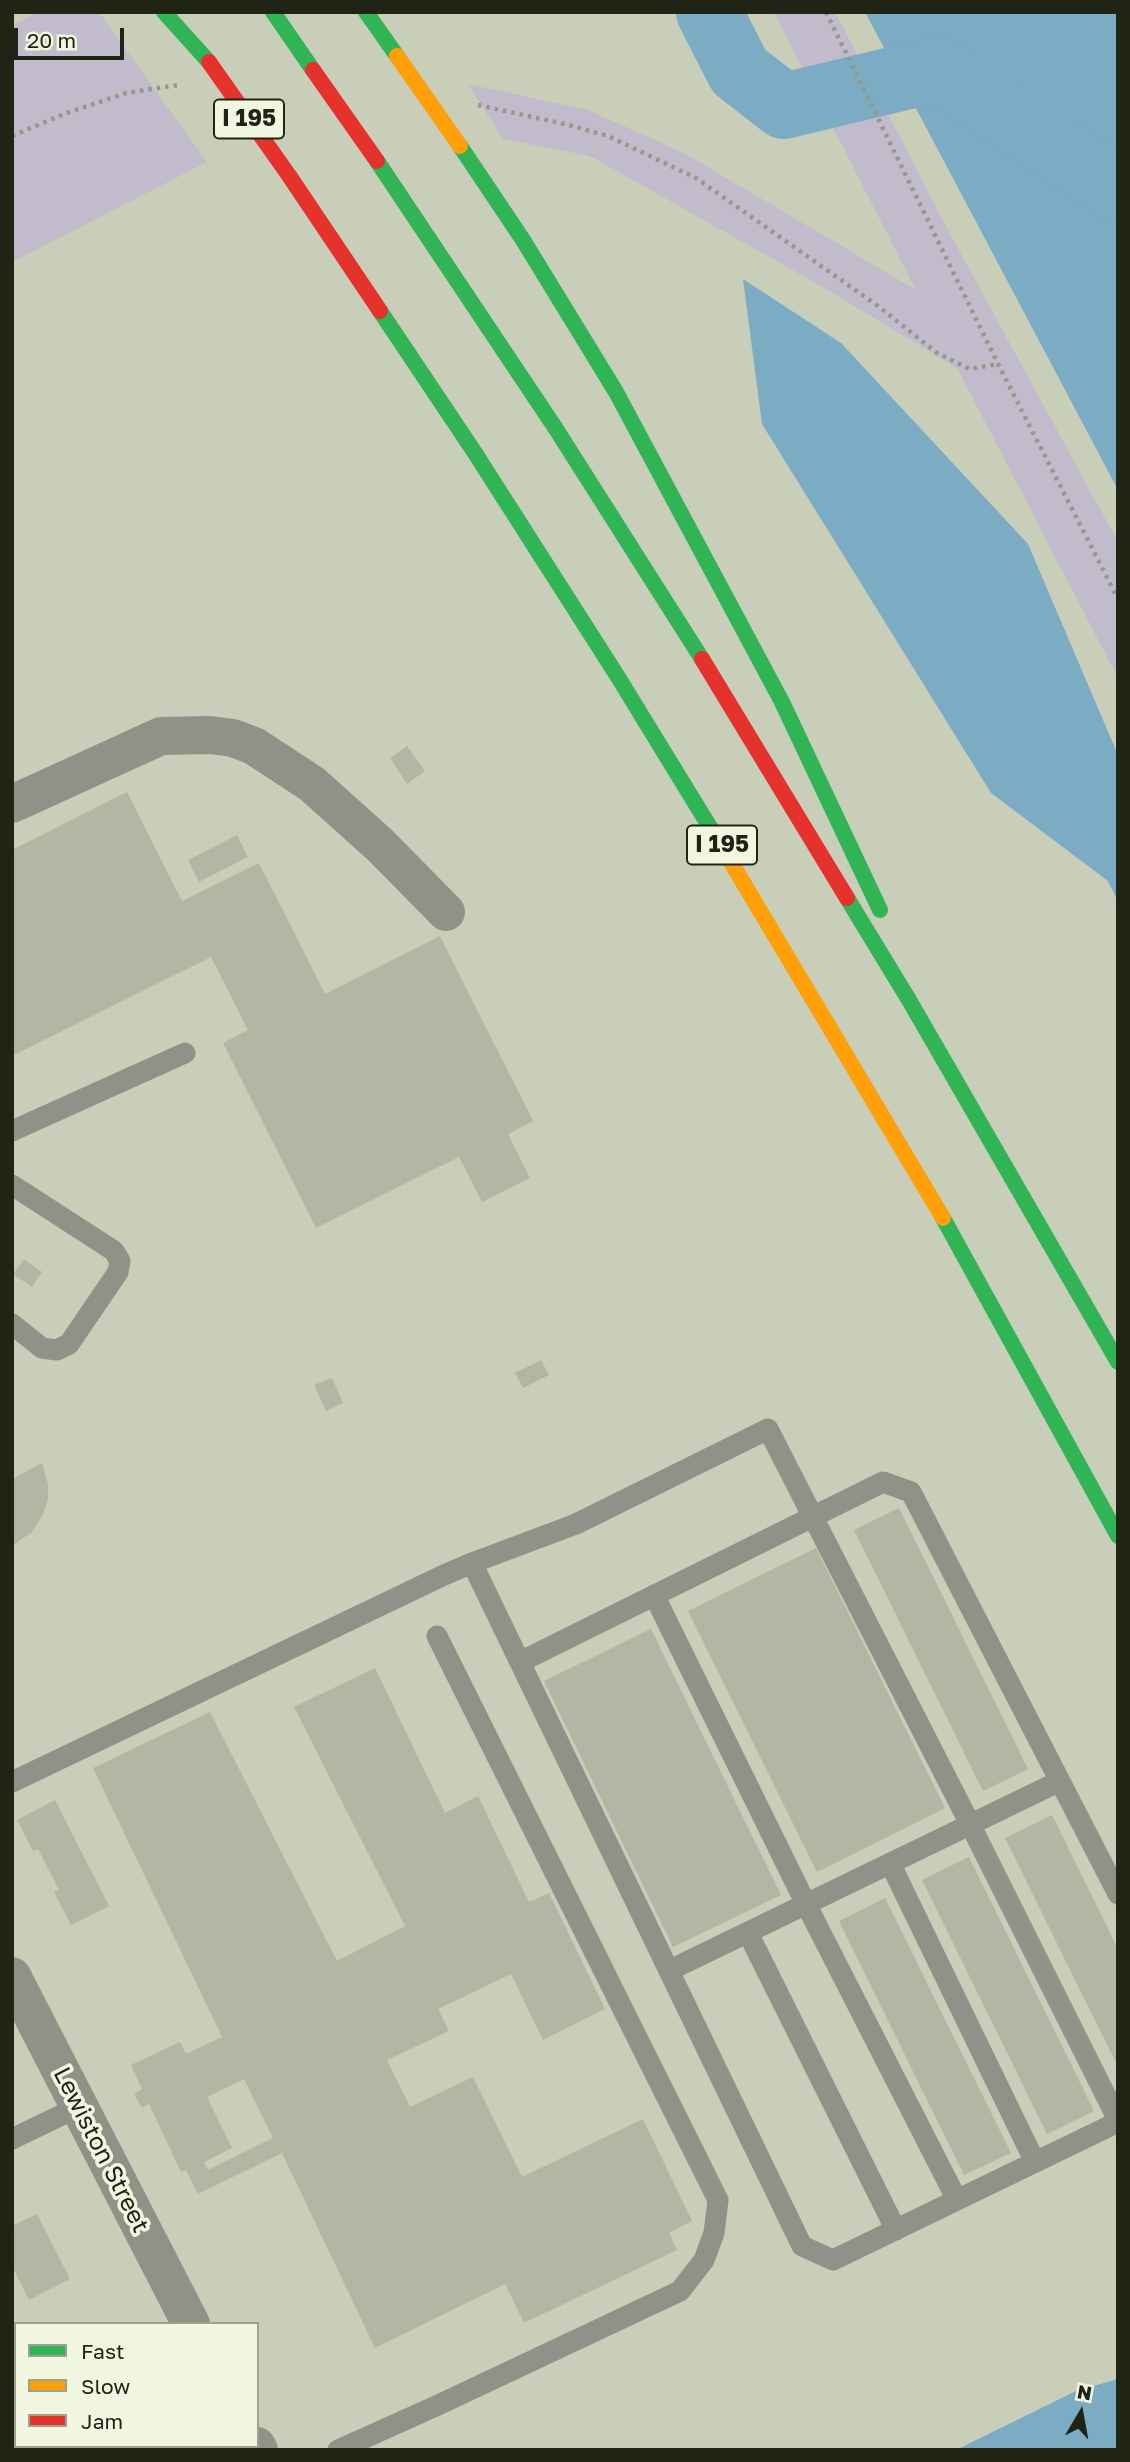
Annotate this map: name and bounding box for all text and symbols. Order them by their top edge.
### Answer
scale bar [18,14,128,58]
text: 20 m [27,27,76,53]
road number: I 195 [214,100,284,138]
road number: I 195 [687,825,757,864]
street label: Lewiston Street [47,2063,155,2237]
legend [14,2322,259,2448]
text: Fast [81,2338,124,2364]
text: Slow [81,2373,130,2399]
north arrow [1046,2378,1116,2448]
text: N [1076,2379,1094,2404]
text: Jam [81,2408,123,2434]

